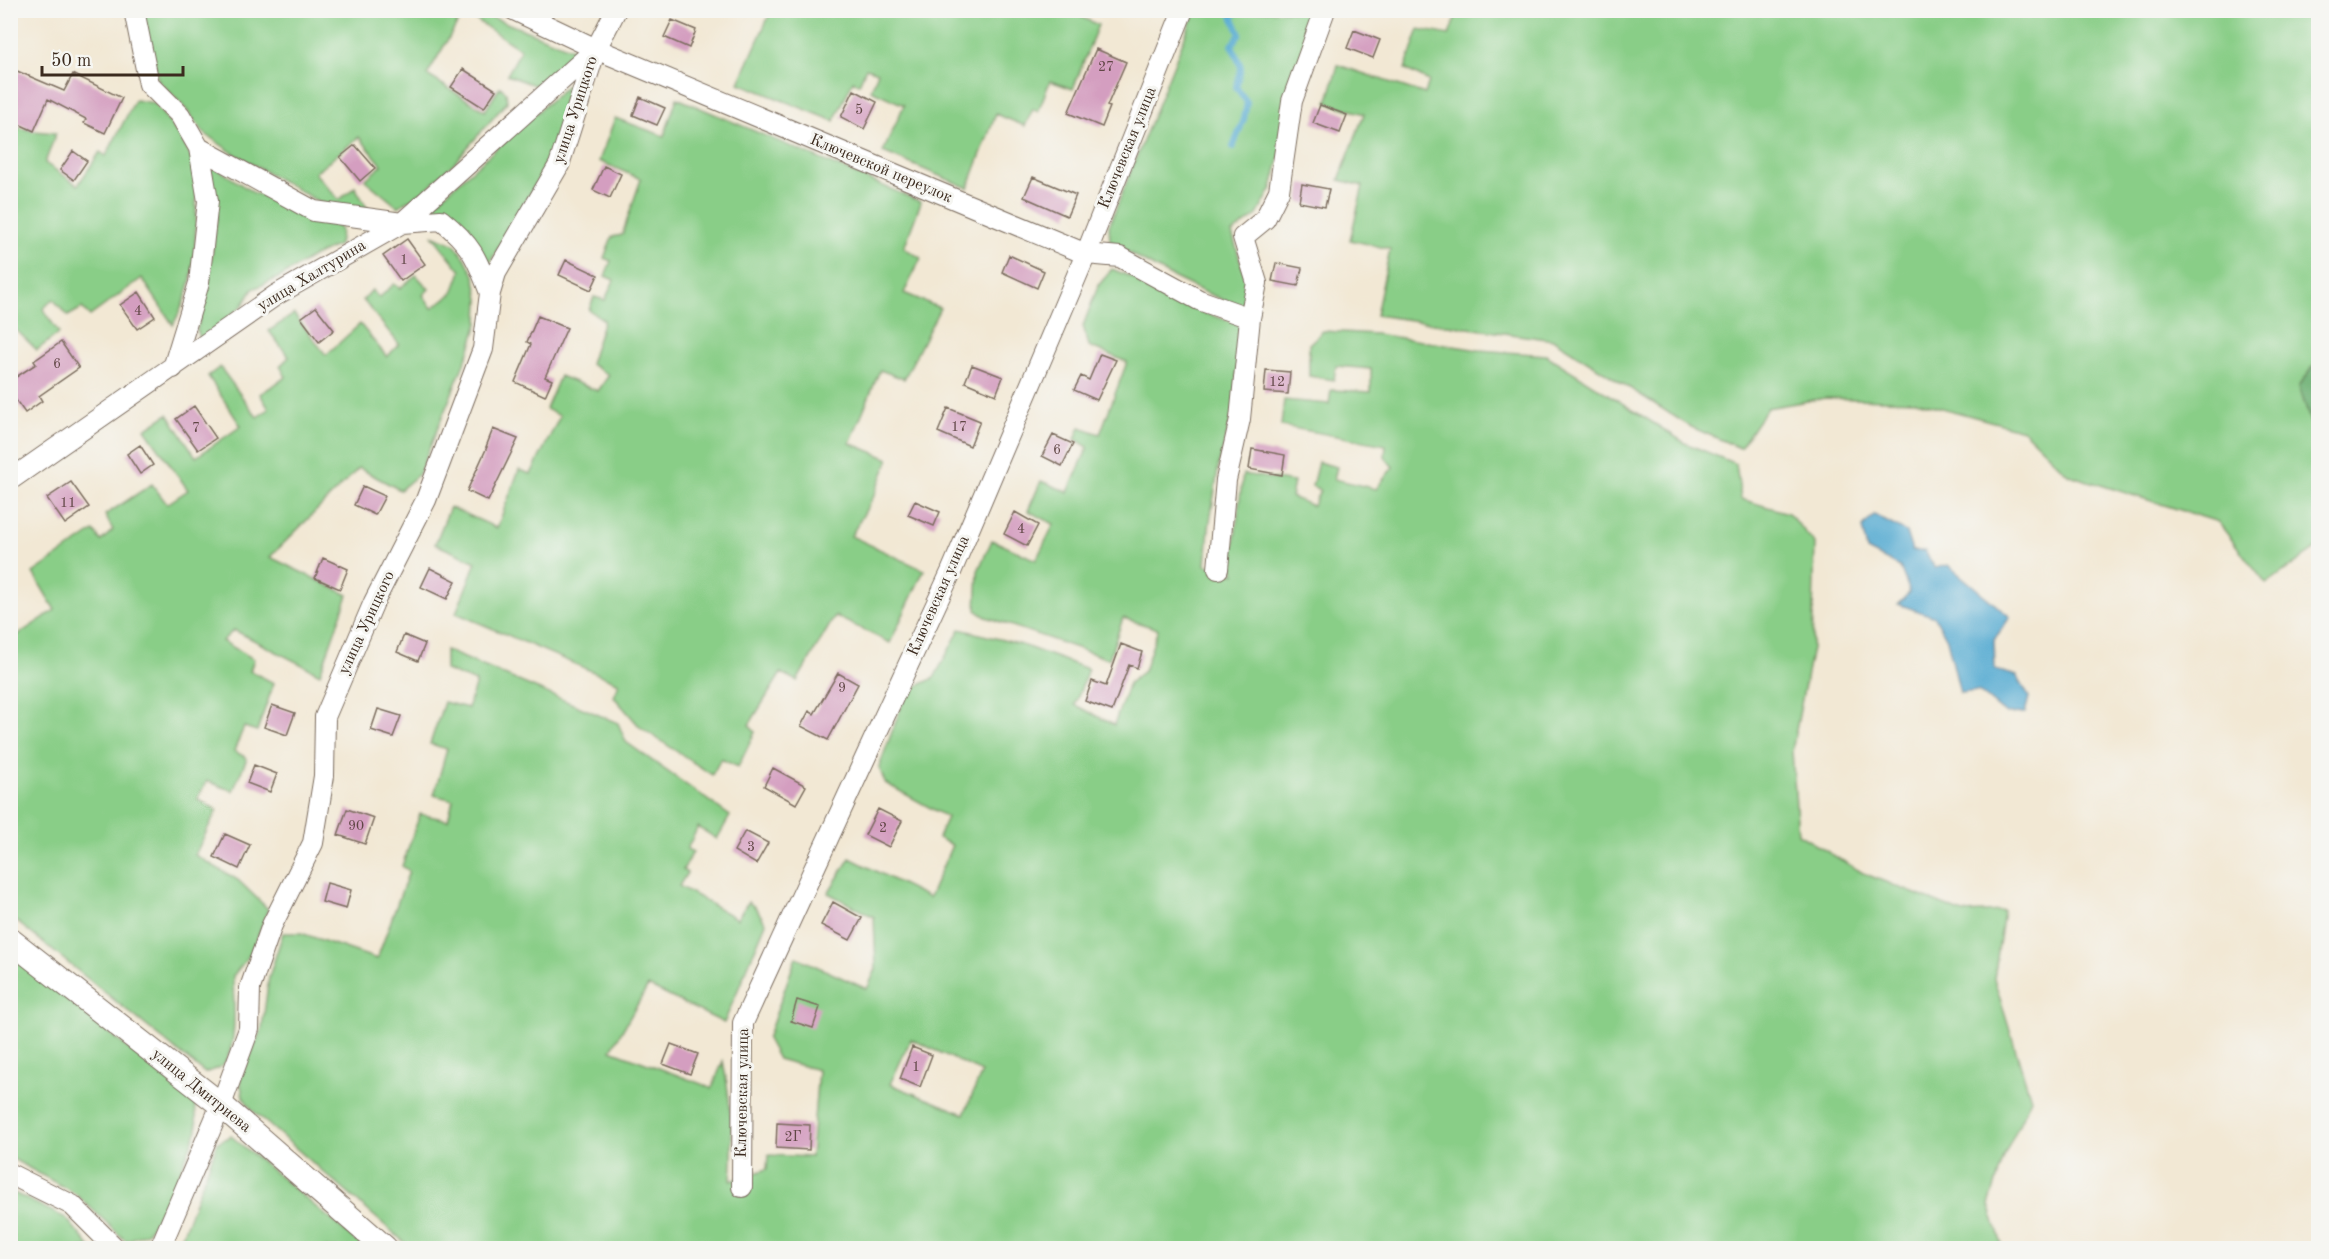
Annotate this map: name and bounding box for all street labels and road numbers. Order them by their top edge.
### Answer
street label: улица Урицкого [551,54,601,166]
street label: Ключевская улица [1096,85,1160,211]
street label: Ключевской переулок [808,132,954,206]
street label: улица Халтурина [255,237,369,315]
street label: Ключевская улица [905,533,973,659]
street label: улица Урицкого [336,569,398,677]
street label: Ключевская улица [734,1028,752,1158]
street label: улица Дмитриева [148,1046,254,1136]

